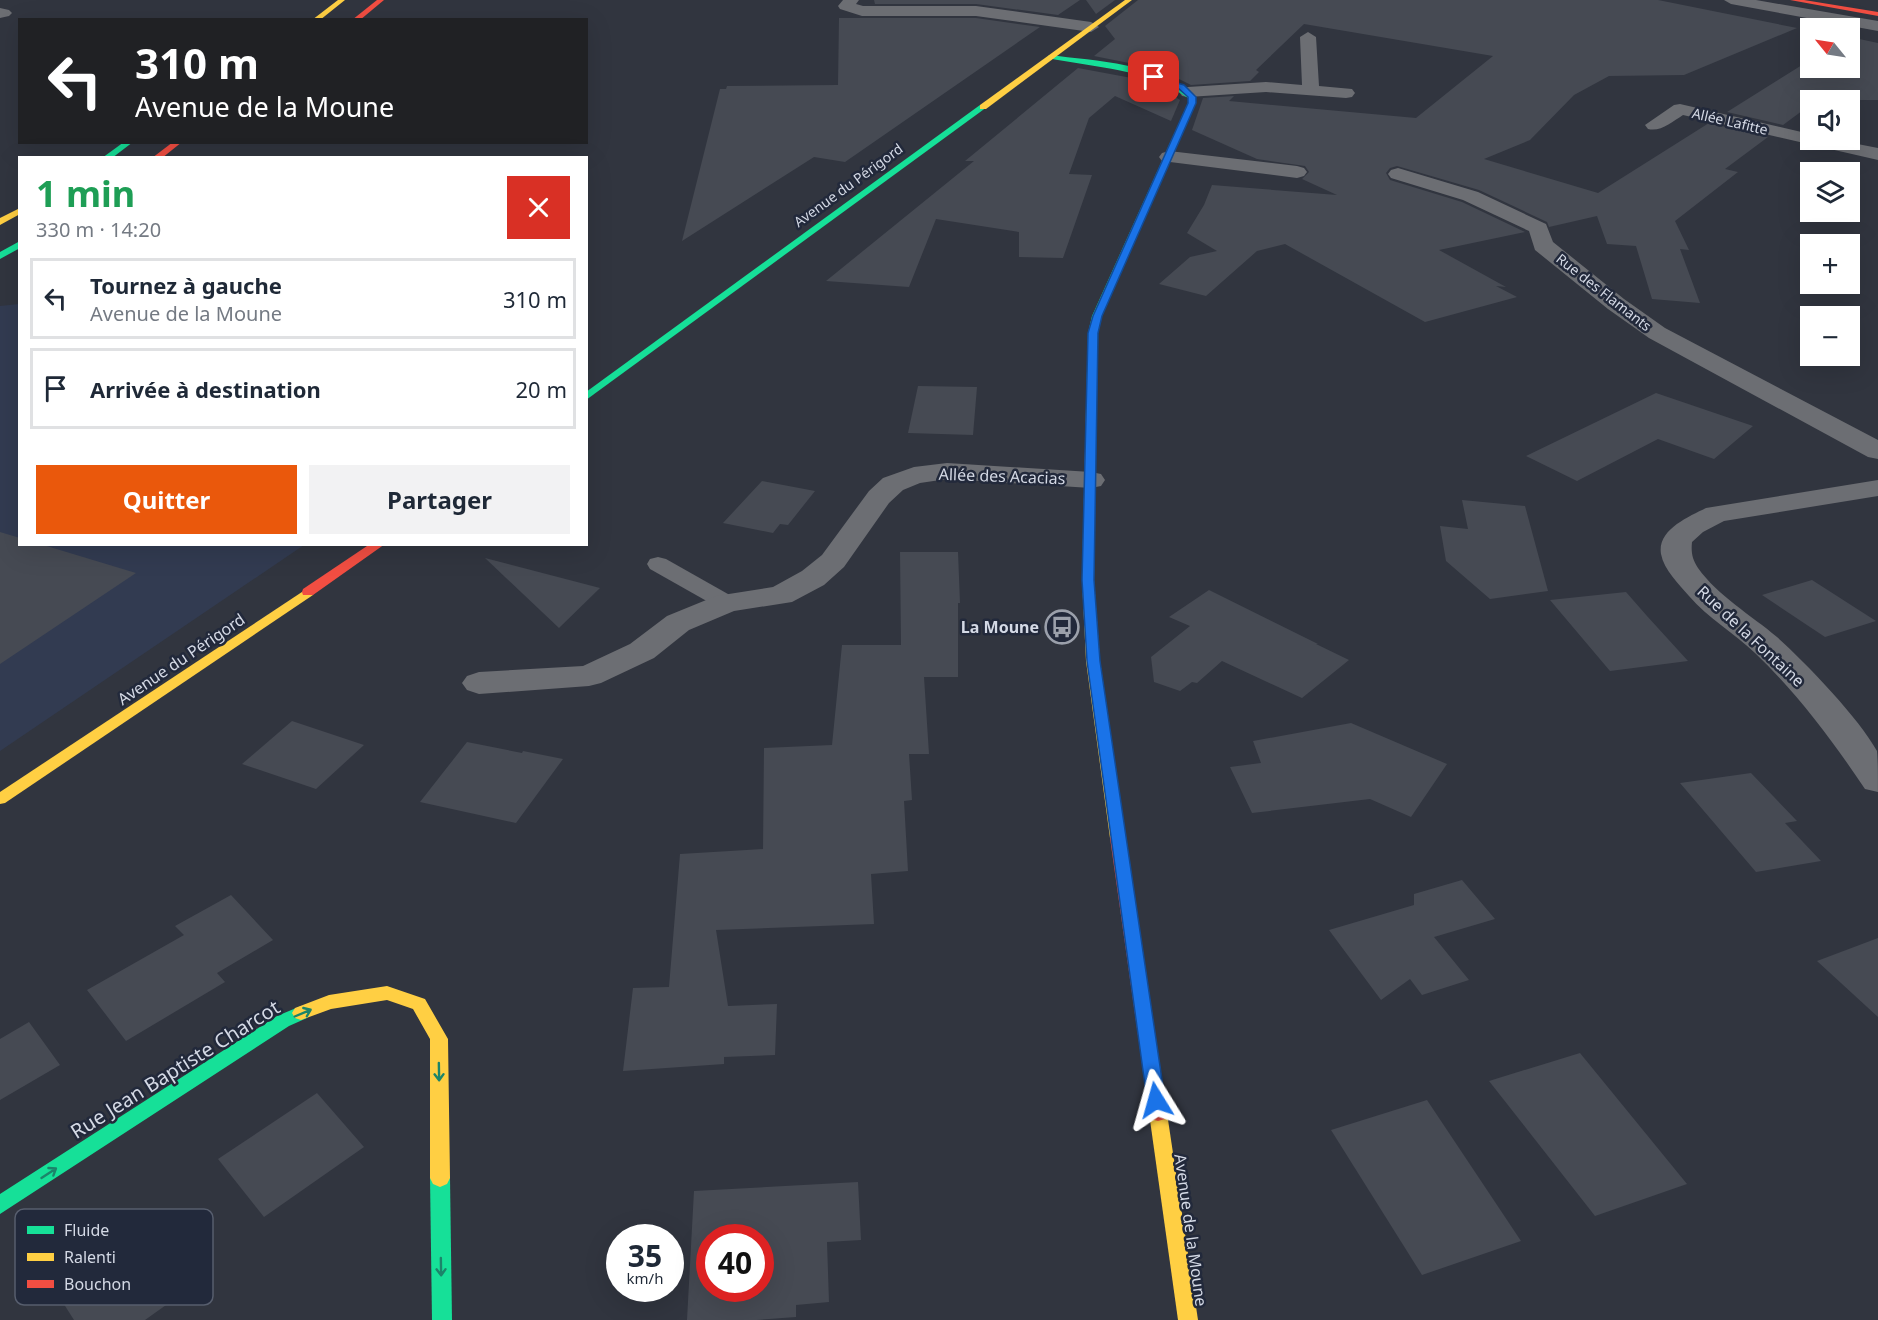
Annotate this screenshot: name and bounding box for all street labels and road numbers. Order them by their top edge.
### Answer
street label: Allée Lafitte [1690,103,1770,139]
street label: Avenue du Périgord [790,139,906,231]
street label: Rue des Flamants [1553,249,1656,335]
street label: Allée des Acacias [938,463,1066,489]
street label: Rue de la Fontaine [1693,581,1809,691]
street label: Avenue du Périgord [113,608,249,710]
street label: Rue Jean Baptiste Charcot [65,993,285,1145]
street label: Avenue de la Moune [1169,1152,1213,1308]

